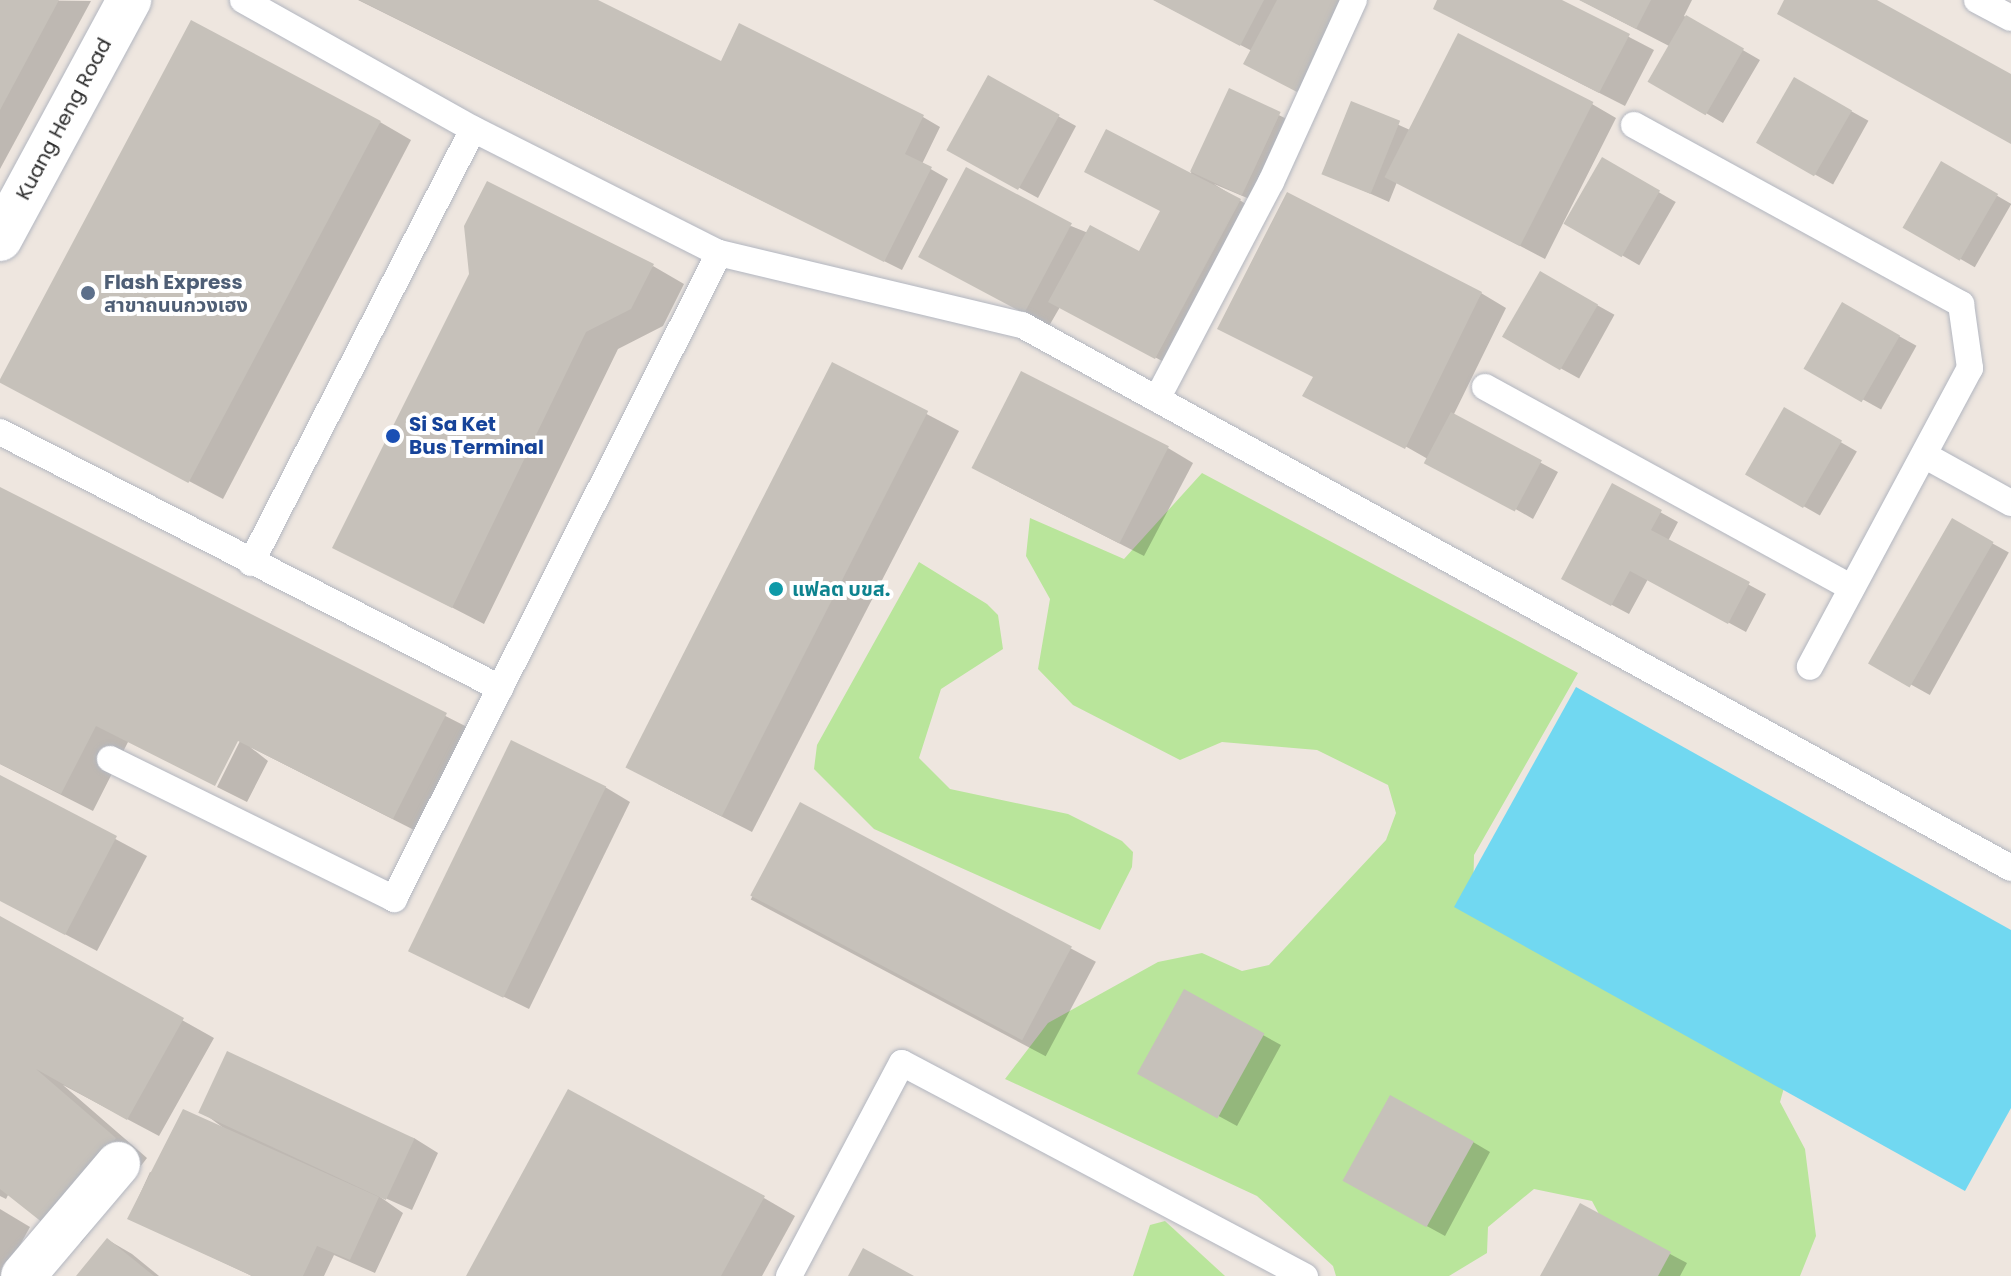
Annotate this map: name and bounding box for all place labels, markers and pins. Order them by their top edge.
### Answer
place label: Flash Express สาขาถนนกวงเฮง [104,270,248,317]
marker: Flash Express สาขาถนนกวงเฮง [79,284,97,302]
place label: Si Sa Ket Bus Terminal [409,412,544,459]
marker: Si Sa Ket Bus Terminal [384,427,402,445]
place label: แฟลต บขส. [792,577,890,601]
marker: แฟลต บขส. [767,580,785,598]

